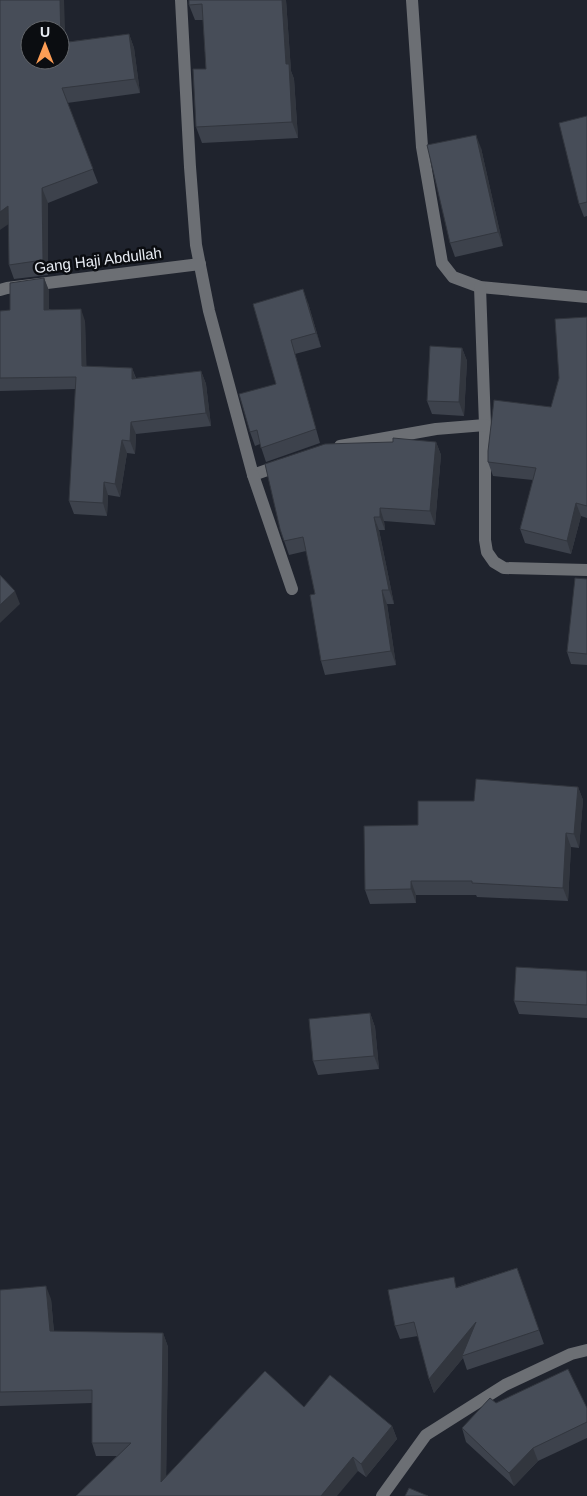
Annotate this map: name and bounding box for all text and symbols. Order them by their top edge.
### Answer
north arrow [20,20,70,70]
text: U [40,24,50,40]
street label: Gang Haji Abdullah [33,244,163,276]

